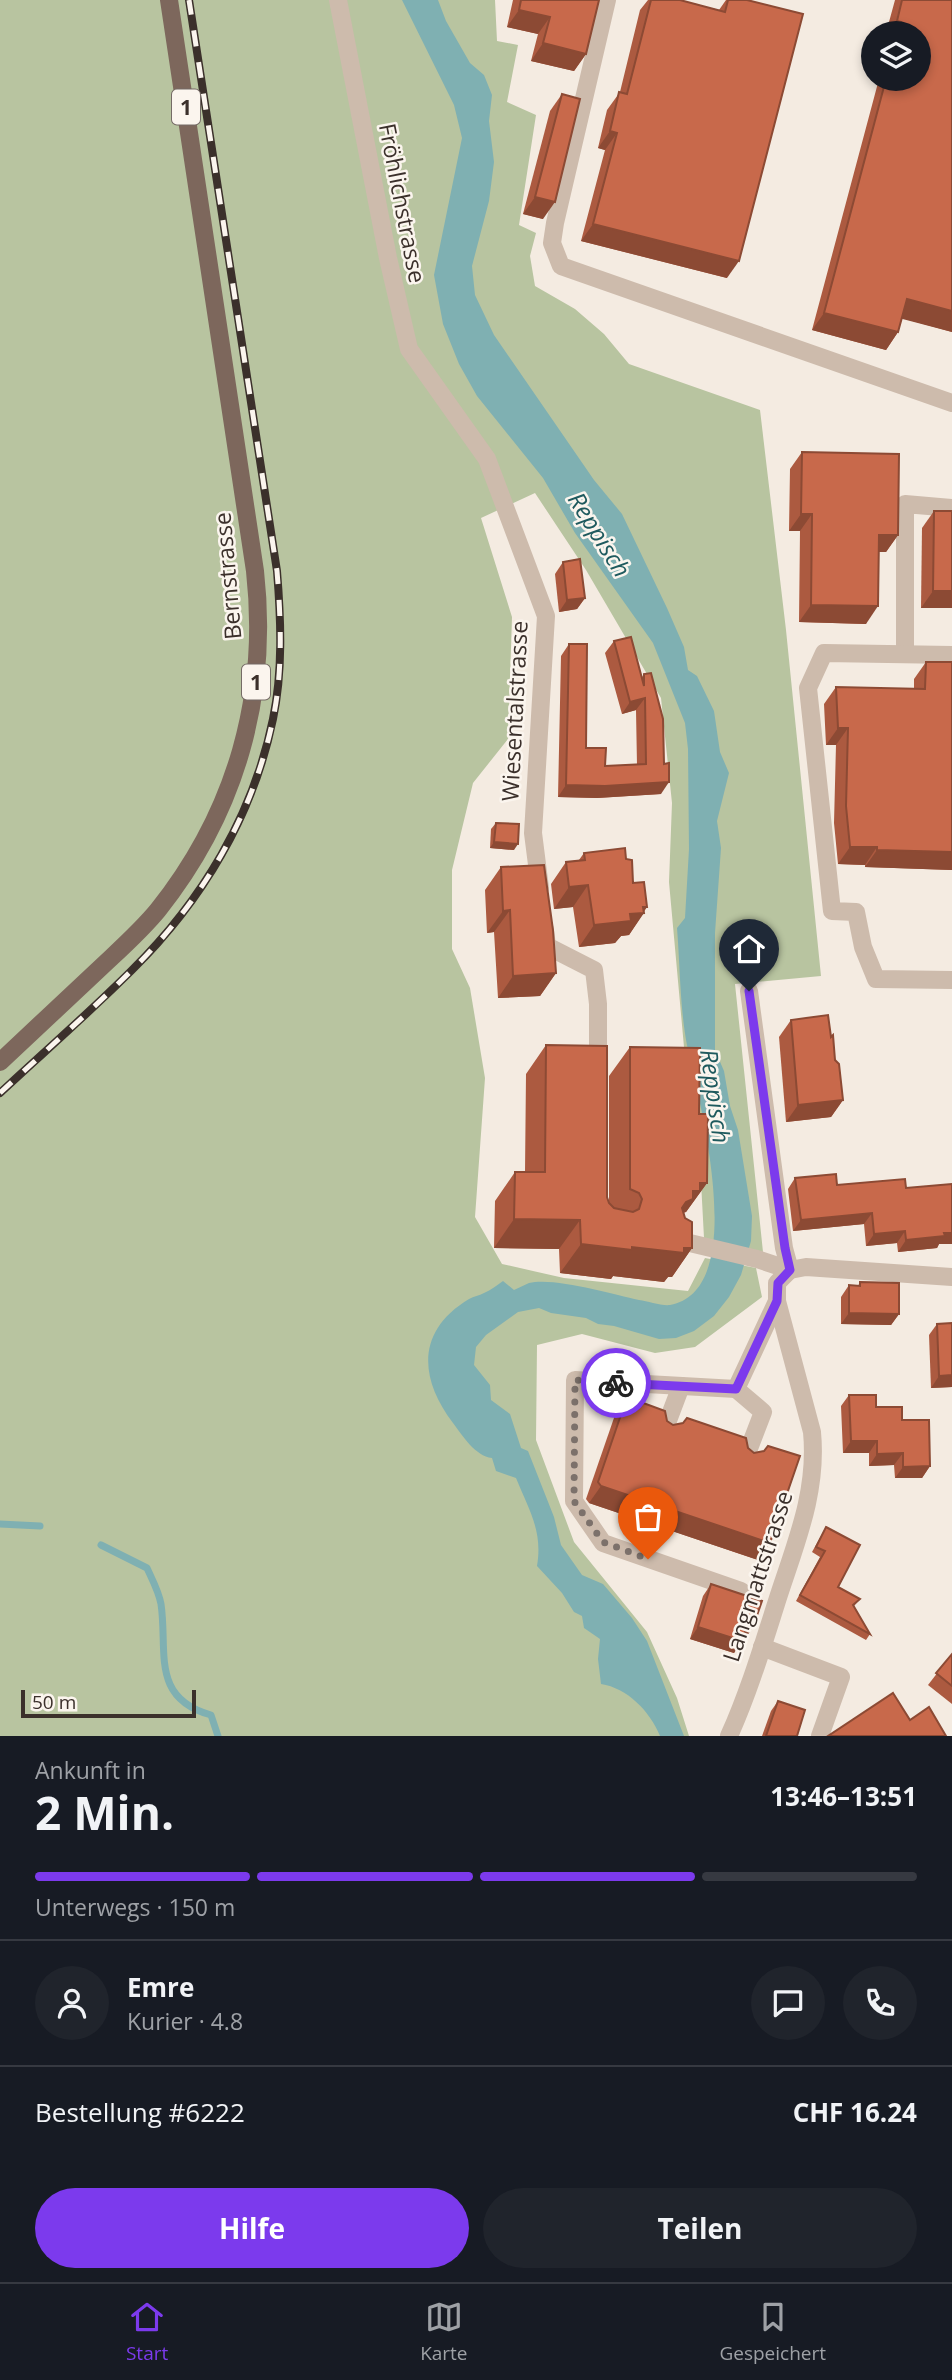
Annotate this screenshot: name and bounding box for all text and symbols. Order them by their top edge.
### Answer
map controls [861,21,931,91]
button: layers [861,21,931,91]
road number: 1 [172,90,200,124]
street label: Fröhlichstrasse [372,120,434,286]
water label: Reppisch [561,485,639,583]
street label: Bernstrasse [206,511,248,641]
street label: Wiesentalstrasse [493,620,535,802]
road number: 1 [242,664,270,700]
pin [719,919,779,991]
icon: home [730,930,768,968]
water label: Reppisch [693,1047,739,1145]
courier [581,1348,651,1418]
icon: bike [597,1364,635,1402]
street label: Langmattstrasse [714,1486,800,1666]
pin [618,1487,678,1559]
icon: bag [629,1498,667,1536]
scale bar [21,1687,196,1719]
text: 50 m [32,1689,76,1715]
text: Ankunft in [35,1754,146,1786]
text: 13:46–13:51 [770,1778,917,1814]
text: 2 Min. [35,1781,174,1843]
text: Unterwegs · 150 m [35,1891,235,1923]
button: person [35,1966,109,2040]
button: chat [751,1966,825,2040]
button: phone [843,1966,917,2040]
text: Emre [127,1969,194,2005]
text: Kurier · 4.8 [127,2005,243,2037]
text: Bestellung #6222 [35,2094,245,2130]
text: CHF 16.24 [793,2094,917,2130]
button: Hilfe [35,2188,469,2268]
button: Teilen [483,2188,917,2268]
tab: Start [126,2298,168,2366]
tab: Karte [420,2298,468,2366]
tab: Gespeichert [719,2298,826,2366]

